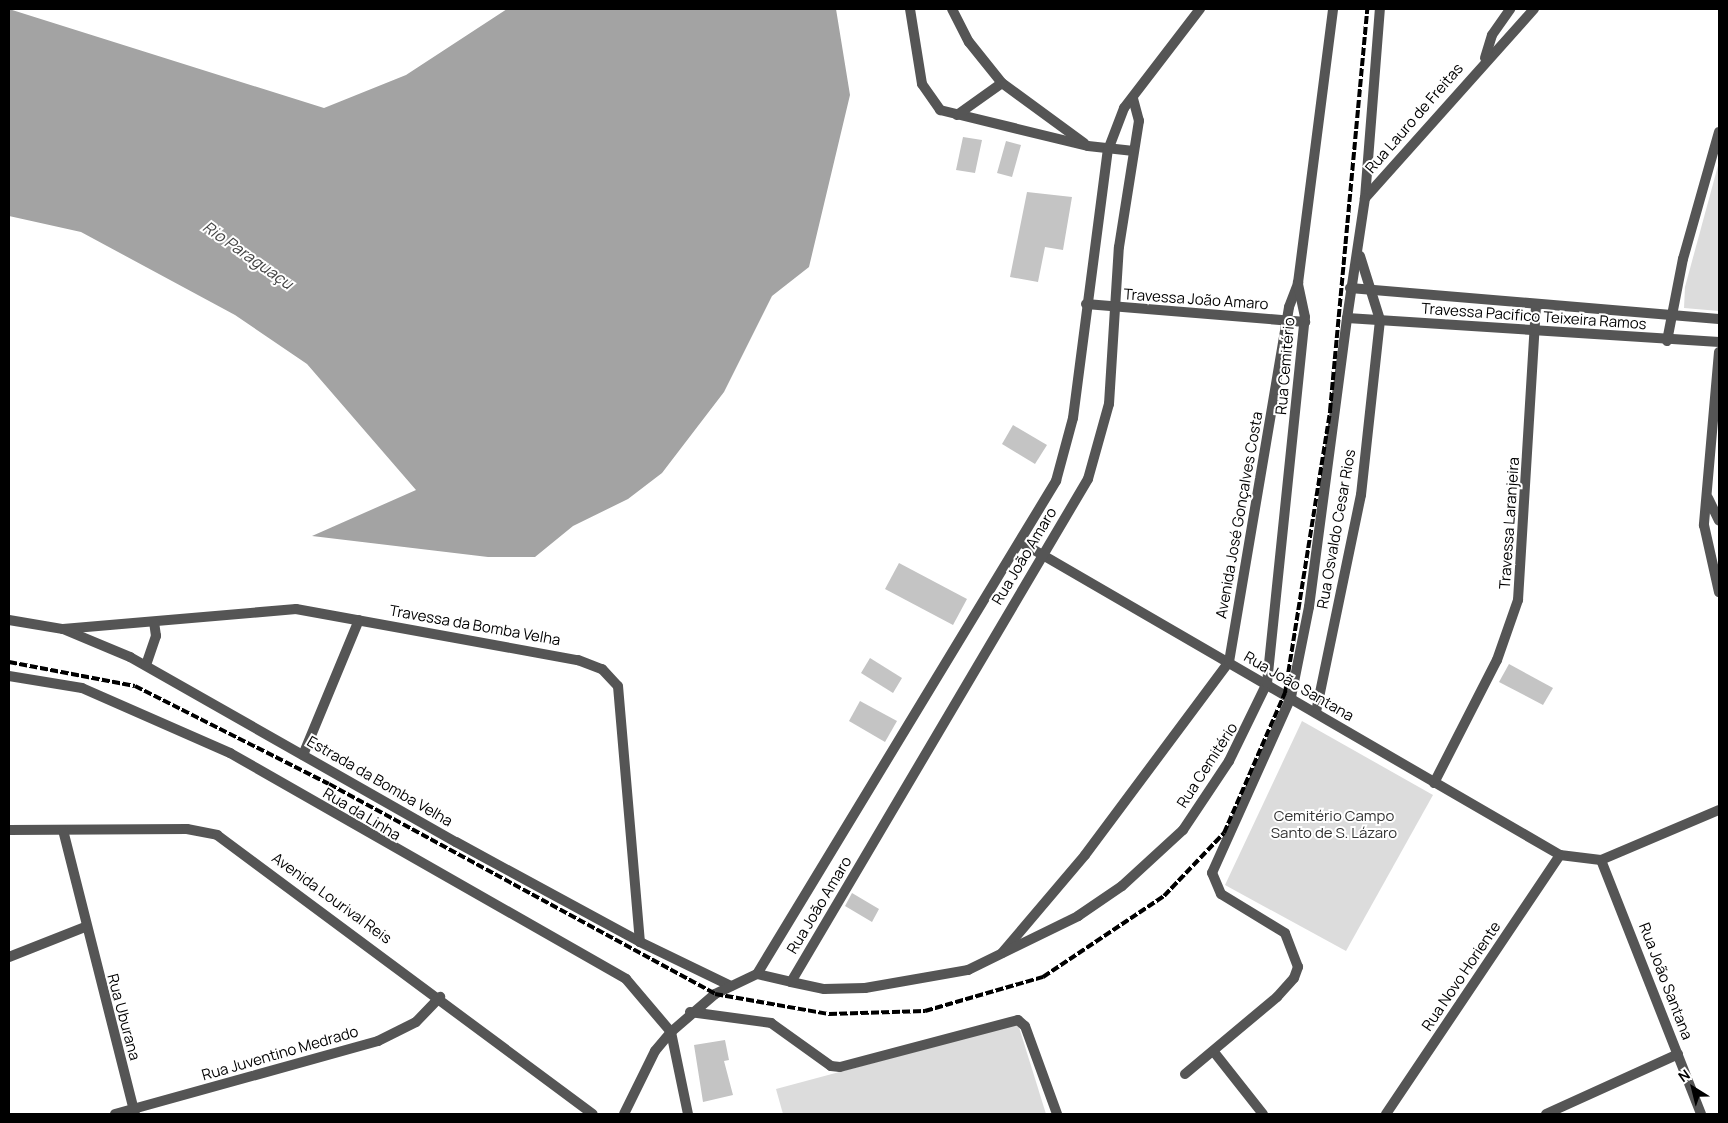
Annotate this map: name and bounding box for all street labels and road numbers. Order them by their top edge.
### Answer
street label: Rua Lauro de Freitas [1361,59,1467,177]
street label: Travessa João Amaro [1123,285,1269,313]
street label: Travessa Pacifico Teixeira Ramos [1421,299,1647,333]
street label: Rua Cemitério [1272,317,1298,415]
street label: Avenida José Gonçalves Costa [1212,410,1266,620]
street label: Rua Osvaldo Cesar Rios [1313,448,1359,610]
street label: Travessa Laranjeira [1495,456,1523,590]
street label: Rua João Amaro [988,504,1060,608]
street label: Travessa da Bomba Velha [388,601,562,649]
street label: Rua João Santana [1241,647,1357,725]
street label: Rua Cemitério [1173,719,1241,811]
street label: Estrada da Bomba Velha [304,732,456,830]
street label: Rua da Linha [320,784,404,844]
street label: Avenida Lourival Reis [269,849,395,947]
street label: Rua João Amaro [783,853,855,957]
street label: Rua Novo Horiente [1418,918,1504,1034]
street label: Rua João Santana [1635,920,1697,1042]
street label: Rua Uburana [104,972,144,1062]
street label: Rua Juventino Medrado [200,1022,360,1084]

